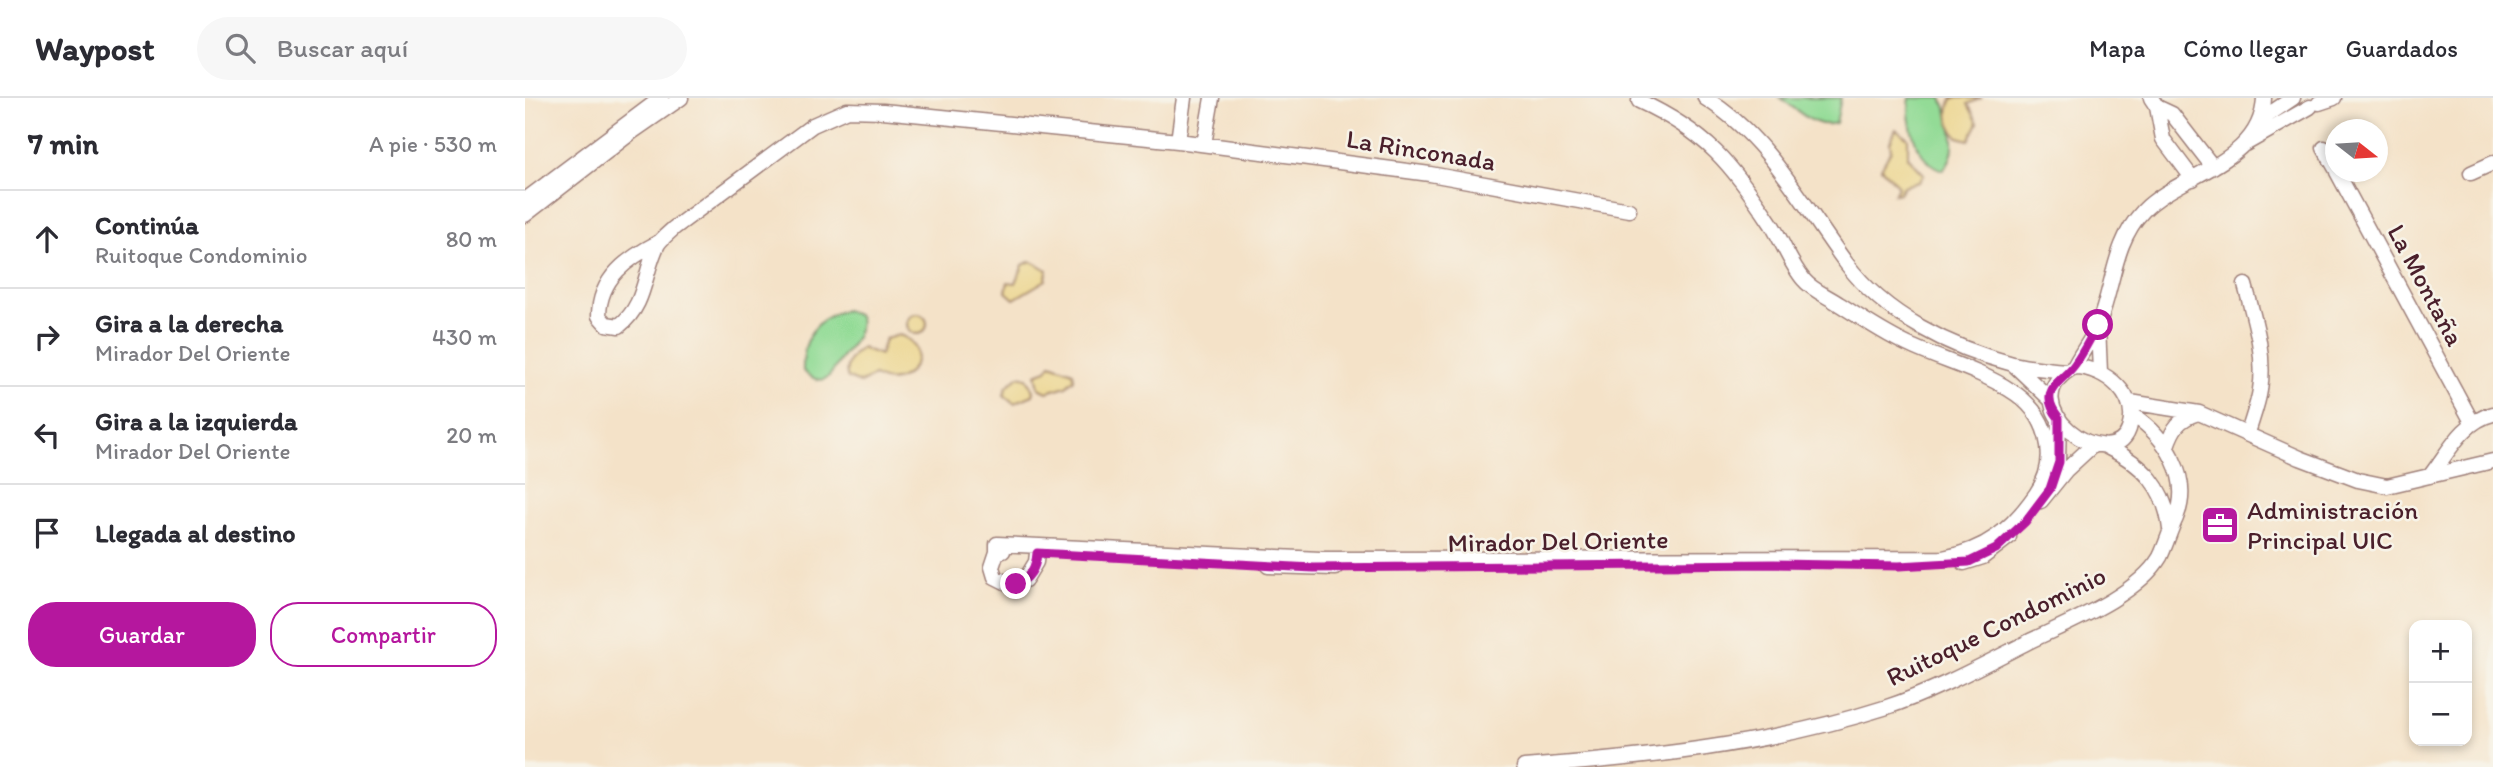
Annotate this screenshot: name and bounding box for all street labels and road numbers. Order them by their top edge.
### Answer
street label: La Rinconada [1344,122,1498,178]
street label: La Montaña [2381,219,2472,352]
street label: Mirador Del Oriente [1447,523,1669,559]
street label: Ruitoque Condominio [1881,559,2111,693]

